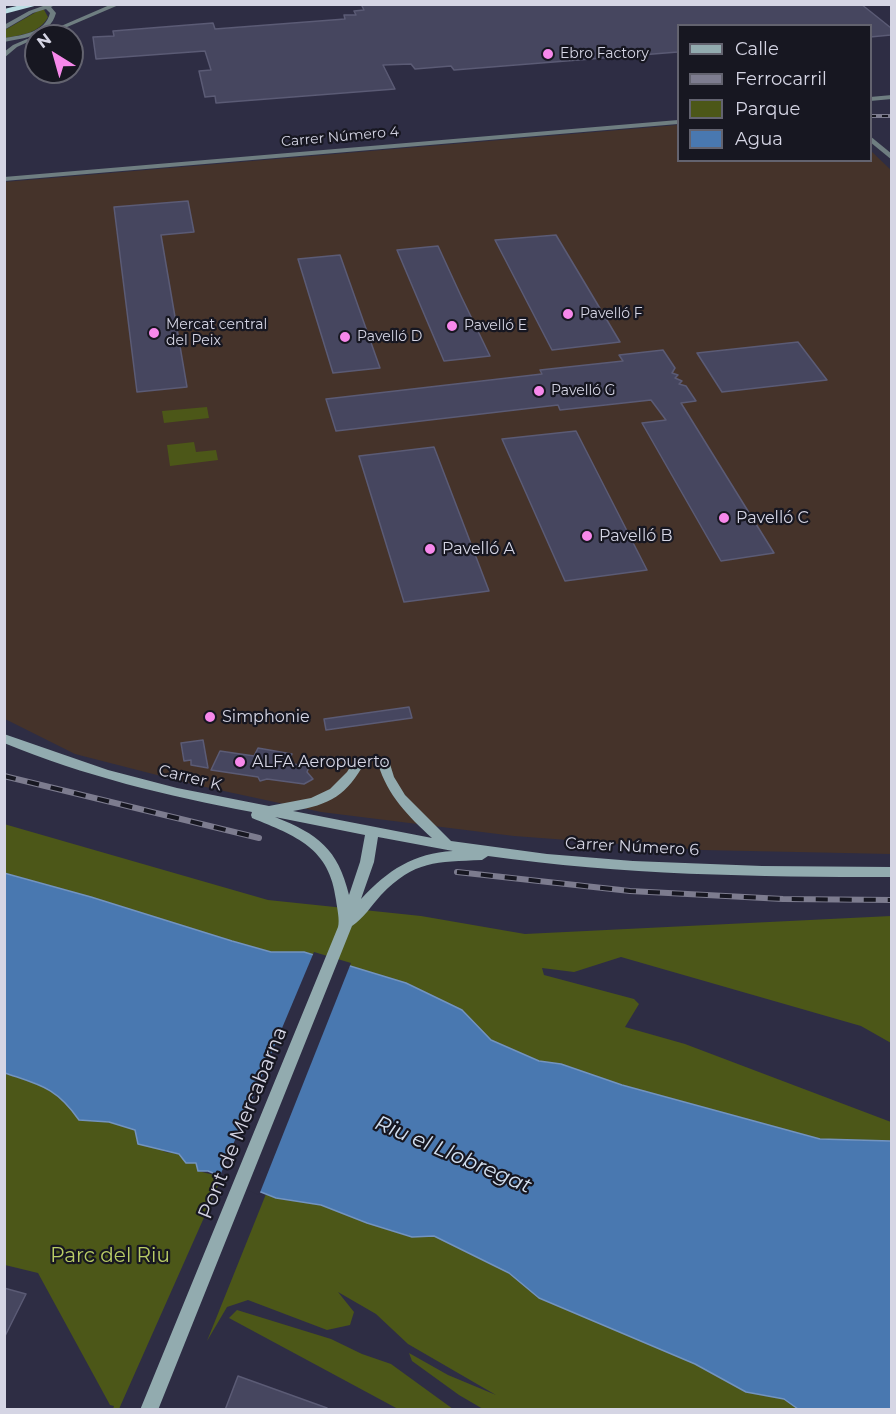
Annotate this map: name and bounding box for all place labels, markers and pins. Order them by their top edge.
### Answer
place label: Ebro Factory [560,46,649,62]
marker: Ebro Factory [541,47,555,61]
place label: Pavelló F [580,306,643,322]
marker: Pavelló F [561,307,575,321]
place label: Mercat central del Peix [166,317,267,350]
place label: Pavelló E [464,318,527,334]
marker: Pavelló E [445,319,459,333]
marker: Mercat central del Peix [147,326,161,340]
place label: Pavelló D [357,329,422,345]
marker: Pavelló D [338,330,352,344]
place label: Pavelló G [551,383,616,399]
marker: Pavelló G [532,384,546,398]
place label: Pavelló C [736,508,809,528]
marker: Pavelló C [717,511,731,525]
place label: Pavelló B [599,526,673,546]
marker: Pavelló B [580,529,594,543]
place label: Pavelló A [442,539,515,559]
marker: Pavelló A [423,542,437,556]
place label: Simphonie [222,707,310,727]
marker: Simphonie [203,710,217,724]
place label: ALFA Aeropuerto [252,752,390,772]
marker: ALFA Aeropuerto [233,755,247,769]

